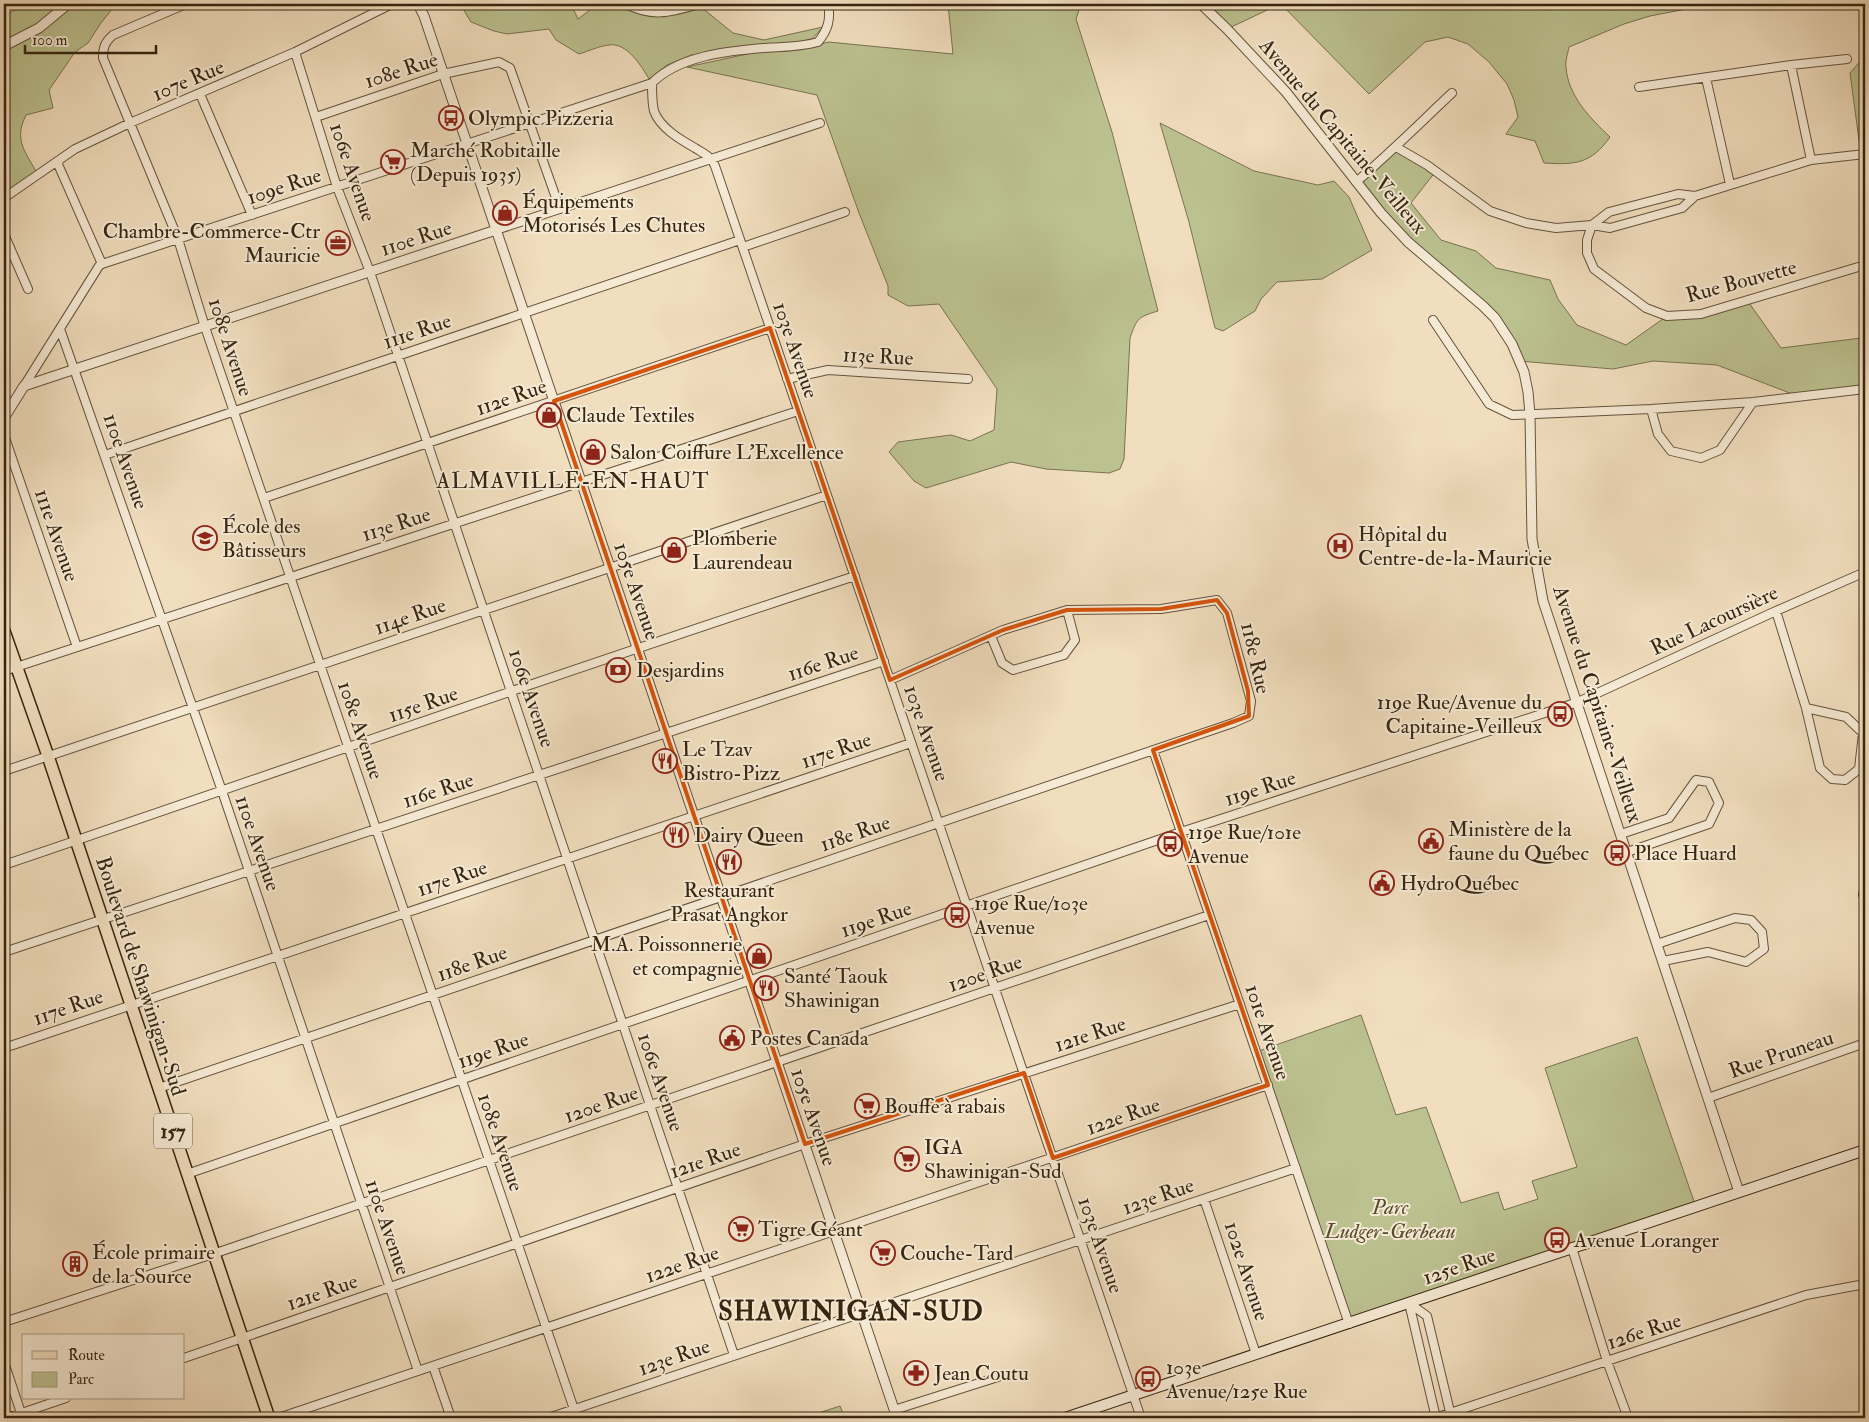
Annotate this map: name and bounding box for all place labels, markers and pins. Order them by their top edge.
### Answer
bus stop icon: Olympic Pizzeria [438,105,464,131]
place label: Olympic Pizzeria [468,105,614,132]
place label: Marché Robitaille (Depuis 1935) [410,137,561,188]
supermarket icon: Marché Robitaille (Depuis 1935) [380,149,406,175]
place label: Équipements Motorisés Les Chutes [522,188,705,239]
shop icon: Équipements Motorisés Les Chutes [492,200,518,226]
place label: Chambre-Commerce-Ctr Mauricie [103,218,320,269]
office icon: Chambre-Commerce-Ctr Mauricie [325,230,351,256]
shop icon: Claude Textiles [536,402,562,428]
place label: Claude Textiles [566,402,695,429]
shop icon: Salon Coiffure L'Excellence [580,439,606,465]
place label: Salon Coiffure L'Excellence [610,439,844,466]
place label: École des Bâtisseurs [222,513,306,564]
place label: Hôpital du Centre-de-la-Mauricie [1358,521,1552,572]
school or university icon: École des Bâtisseurs [192,525,218,551]
place label: Plomberie Laurendeau [692,525,793,576]
hospital icon: Hôpital du Centre-de-la-Mauricie [1327,533,1353,559]
shop icon: Plomberie Laurendeau [661,537,687,563]
bank icon: Desjardins [605,657,631,683]
place label: Desjardins [636,657,724,684]
place label: 119e Rue/Avenue du Capitaine-Veilleux [1377,689,1543,740]
bus stop icon: 119e Rue/Avenue du Capitaine-Veilleux [1547,701,1573,727]
place label: Le Tzav Bistro-Pizz [682,736,780,787]
restaurant icon: Le Tzav Bistro-Pizz [652,748,678,774]
place label: Ministère de la faune du Québec [1448,816,1589,867]
place label: 119e Rue/101e Avenue [1187,819,1301,870]
restaurant icon: Dairy Queen [663,822,689,848]
place label: Dairy Queen [694,822,804,849]
public building icon: Ministère de la faune du Québec [1418,828,1444,854]
bus stop icon: 119e Rue/101e Avenue [1157,831,1183,857]
bus stop icon: Place Huard [1604,840,1630,866]
place label: Place Huard [1634,840,1737,867]
restaurant icon: Restaurant Prasat Angkor [716,849,742,875]
public building icon: HydroQuébec [1369,870,1395,896]
place label: HydroQuébec [1400,870,1520,897]
place label: Restaurant Prasat Angkor [670,877,788,928]
place label: 119e Rue/103e Avenue [973,890,1088,941]
bus stop icon: 119e Rue/103e Avenue [944,902,970,928]
place label: M.A. Poissonnerie et compagnie [591,931,742,982]
shop icon: M.A. Poissonnerie et compagnie [746,943,772,969]
place label: Santé Taouk Shawinigan [784,963,888,1014]
restaurant icon: Santé Taouk Shawinigan [753,975,779,1001]
public building icon: Postes Canada [719,1025,745,1051]
place label: Postes Canada [750,1025,869,1052]
supermarket icon: Bouffe à rabais [854,1093,880,1119]
place label: Bouffe à rabais [884,1093,1005,1120]
place label: IGA Shawinigan-Sud [924,1134,1062,1185]
supermarket icon: IGA Shawinigan-Sud [894,1146,920,1172]
supermarket icon: Tigre Géant [728,1216,754,1242]
place label: Tigre Géant [758,1216,863,1243]
bus stop icon: Avenue Loranger [1544,1227,1570,1253]
place label: Avenue Loranger [1573,1227,1719,1254]
place label: École primaire de la Source [92,1239,215,1290]
supermarket icon: Couche-Tard [870,1240,896,1266]
place label: Couche-Tard [900,1240,1014,1267]
building icon: École primaire de la Source [62,1251,88,1277]
place label: 103e Avenue/125e Rue [1165,1354,1307,1405]
pharmacy icon: Jean Coutu [903,1360,929,1386]
place label: Jean Coutu [933,1360,1029,1387]
bus stop icon: 103e Avenue/125e Rue [1135,1366,1161,1392]

